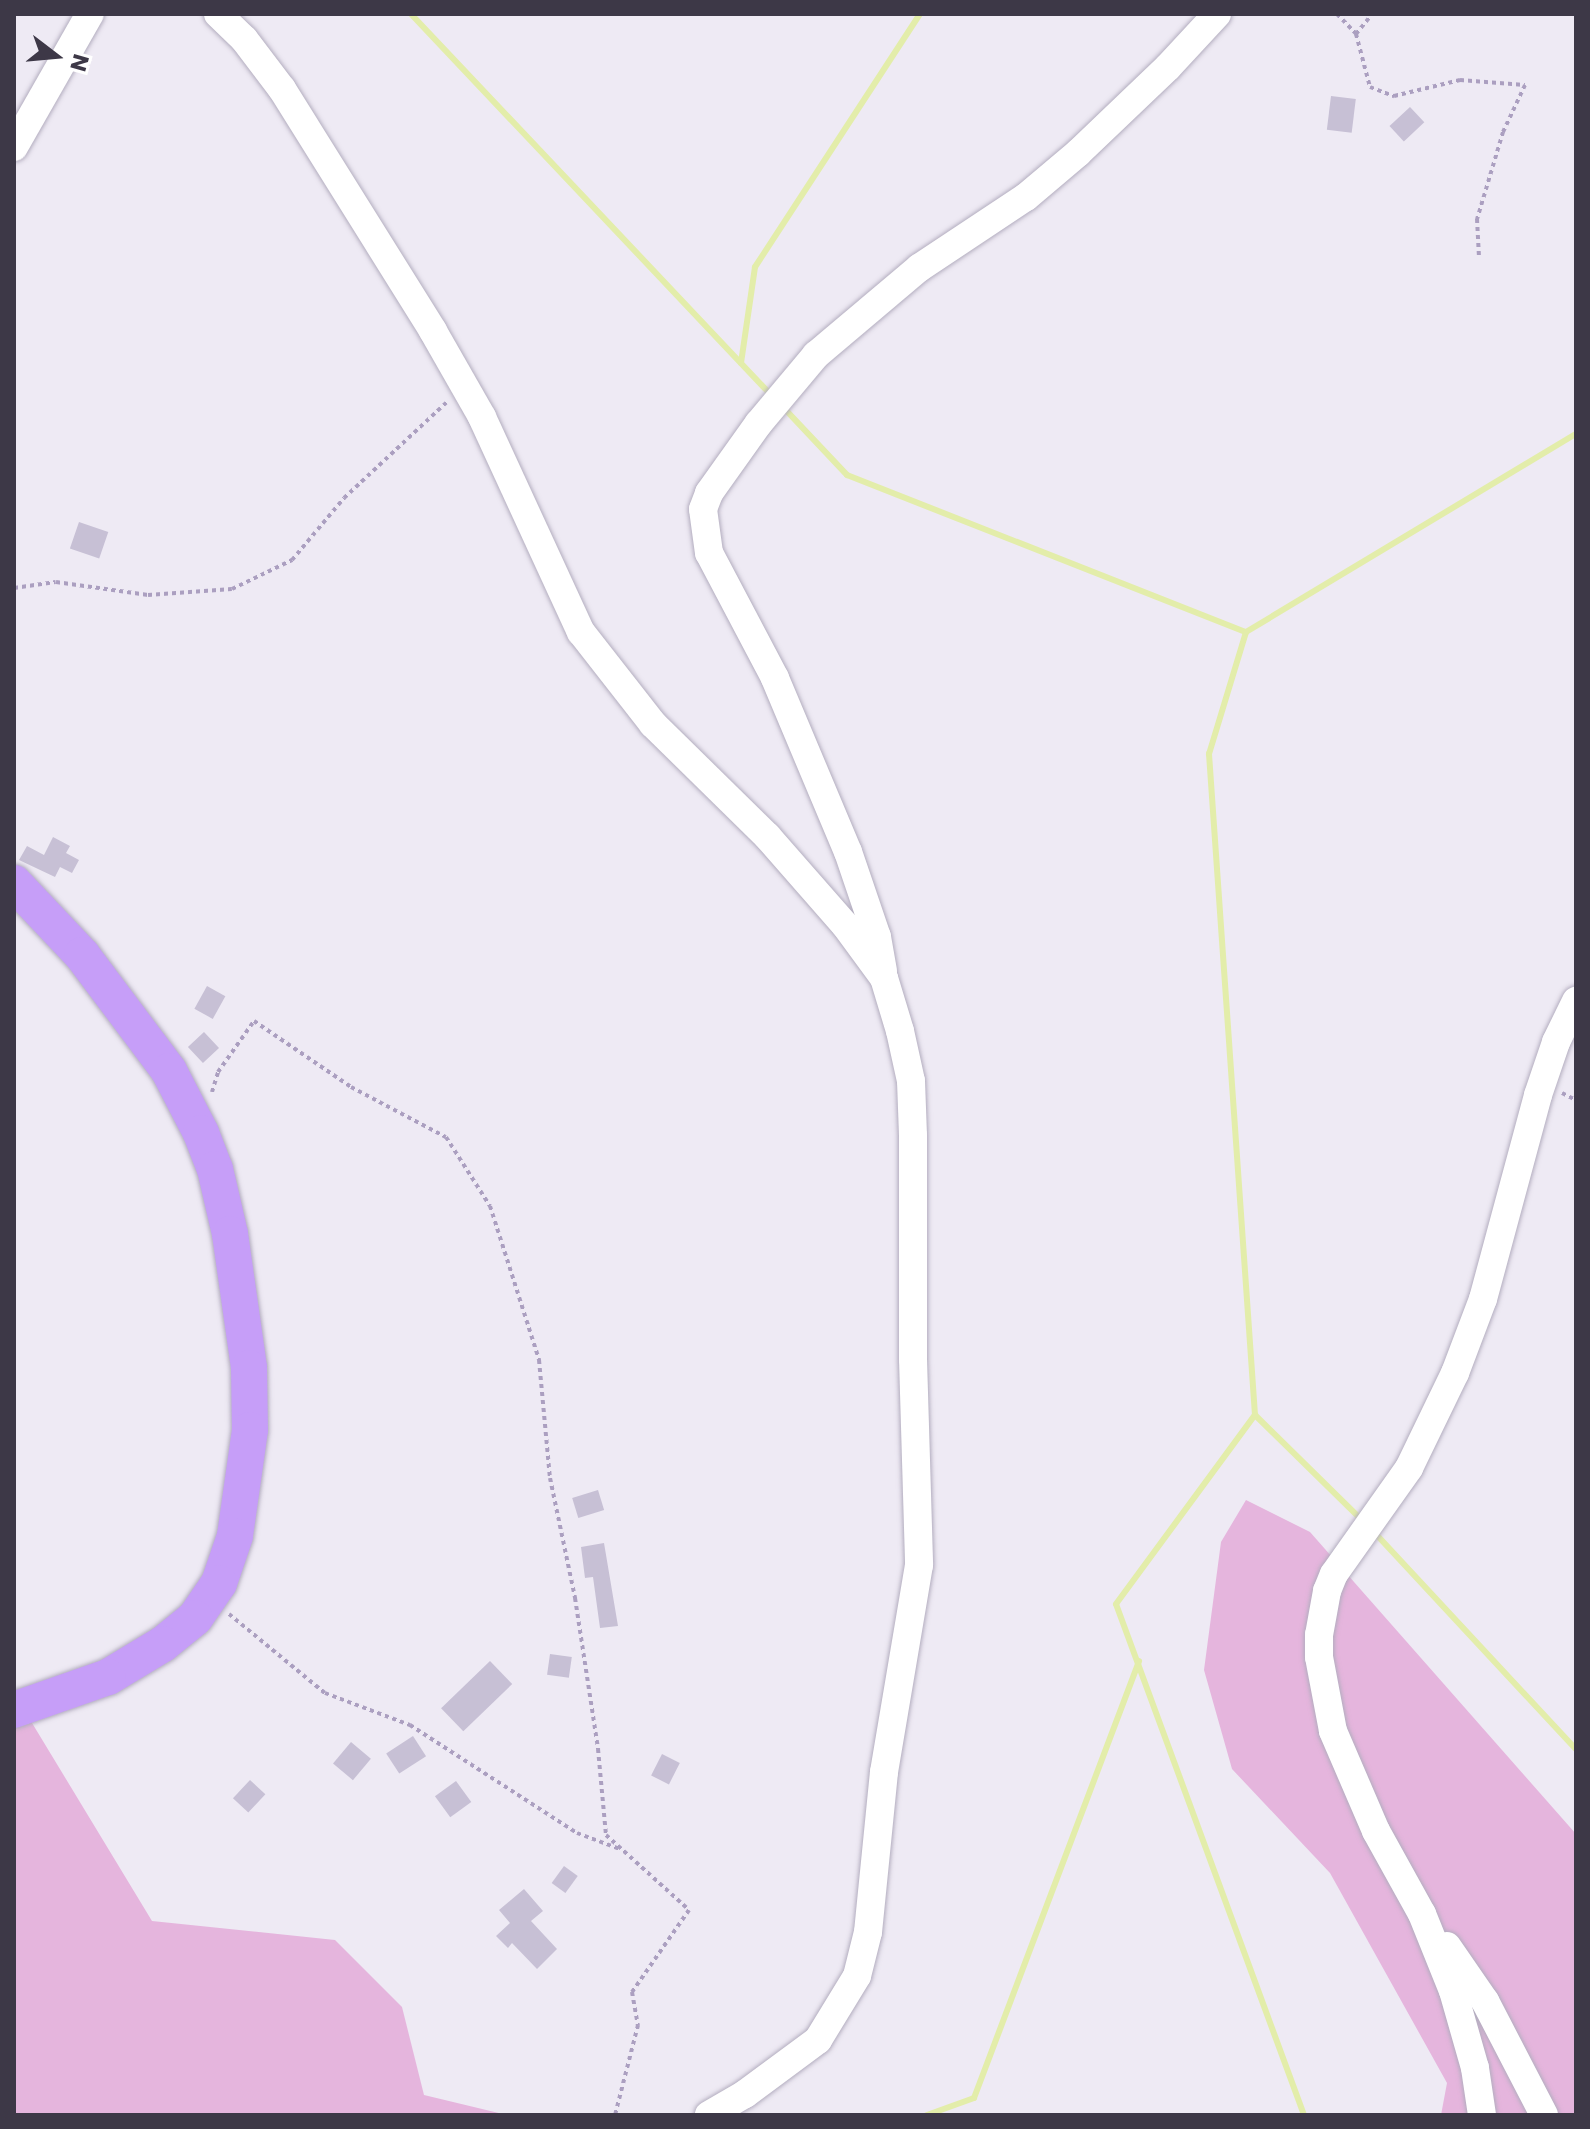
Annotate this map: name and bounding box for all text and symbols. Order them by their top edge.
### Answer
north arrow [16,16,96,96]
text: N [62,51,97,75]

